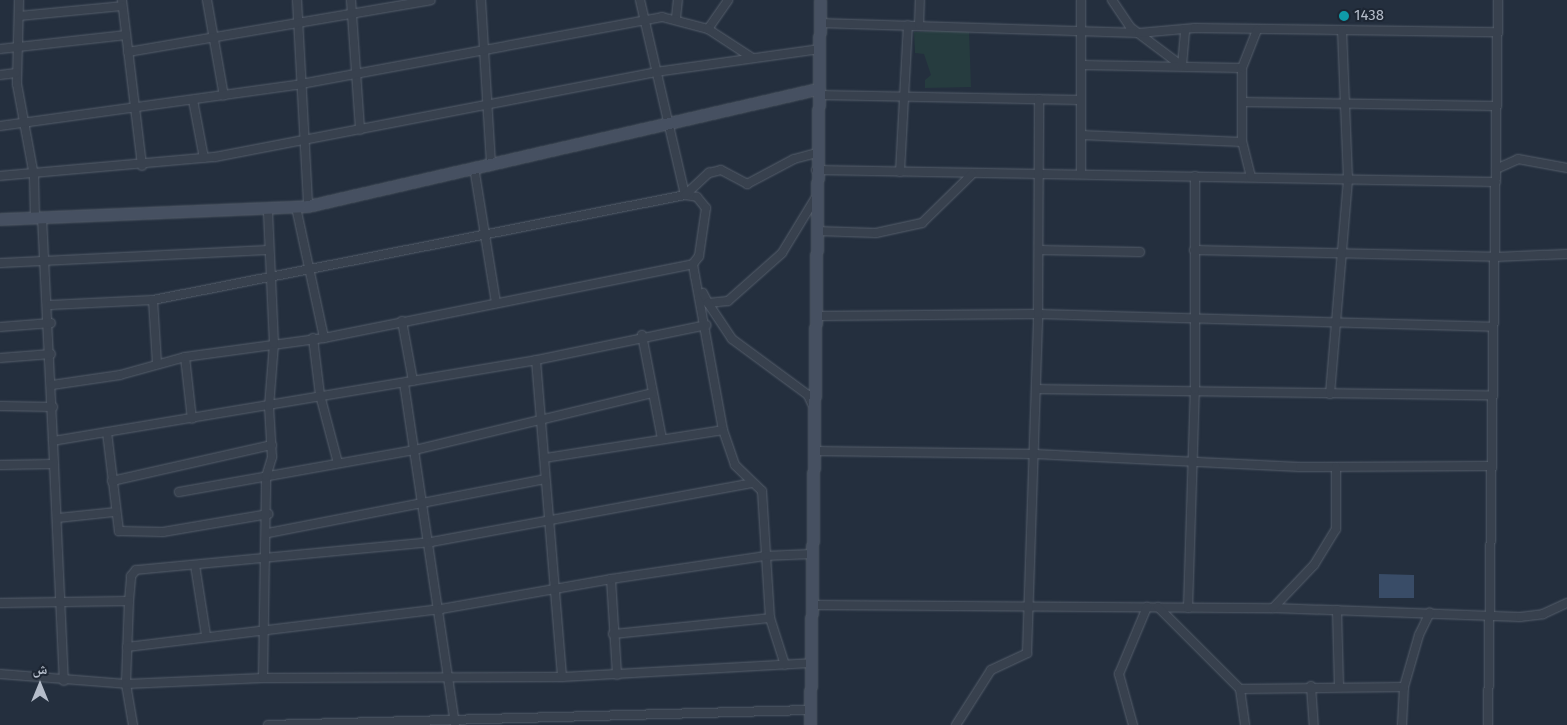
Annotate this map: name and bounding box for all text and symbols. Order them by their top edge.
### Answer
place label: 1438 [1354,7,1384,25]
marker: 1438 [1338,10,1350,22]
north arrow [15,660,65,710]
text: ش [33,661,47,678]

